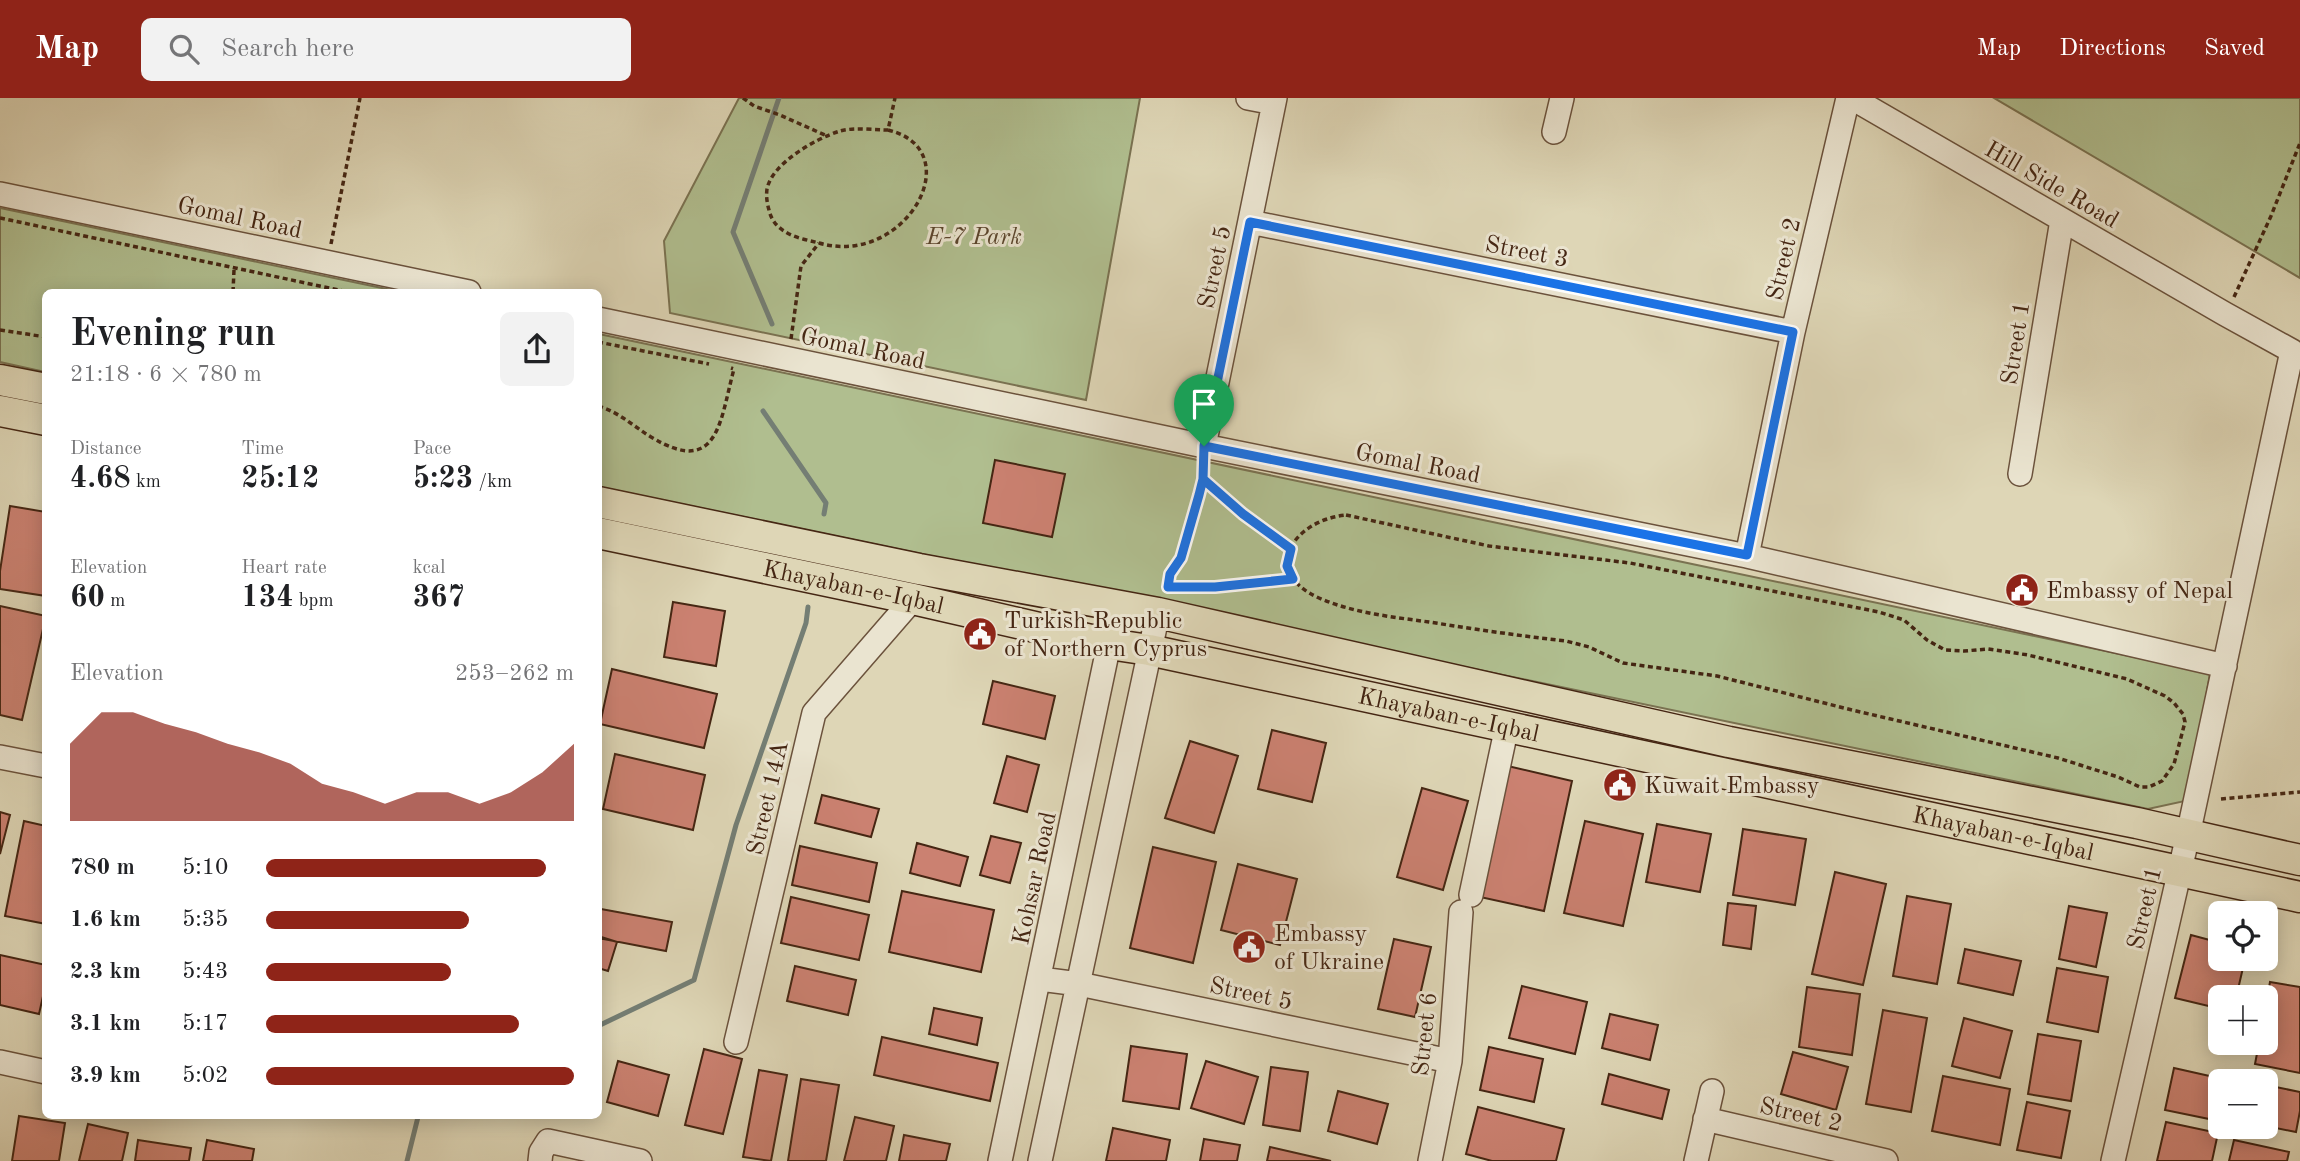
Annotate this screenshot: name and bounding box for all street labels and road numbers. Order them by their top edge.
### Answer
street label: Hill Side Road [1980,138,2122,234]
street label: Gomal Road [175,194,304,244]
street label: Street 2 [1764,216,1806,303]
street label: Street 5 [1195,224,1236,311]
street label: Street 3 [1483,233,1570,273]
street label: Street 1 [1999,300,2035,387]
street label: Gomal Road [798,325,927,375]
street label: Gomal Road [1353,441,1482,489]
street label: Khayaban-e-Iqbal [760,558,946,620]
street label: Khayaban-e-Iqbal [1356,685,1541,747]
street label: Street 14A [744,739,794,858]
street label: Khayaban-e-Iqbal [1910,804,2096,866]
street label: Kohsar Road [1010,810,1062,947]
street label: Street 1 [2125,865,2167,952]
street label: Street 5 [1207,974,1294,1015]
street label: Street 6 [1410,991,1442,1077]
street label: Street 2 [1757,1095,1844,1137]

